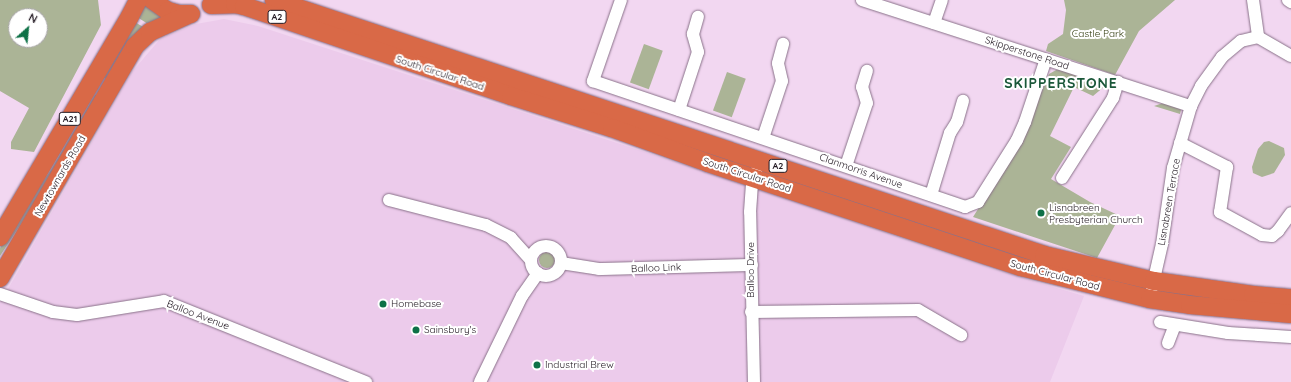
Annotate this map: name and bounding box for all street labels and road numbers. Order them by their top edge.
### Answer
road number: A2 [267,10,287,24]
street label: Skipperstone Road [983,34,1071,72]
street label: South Circular Road [394,53,486,93]
road number: A21 [58,112,82,126]
street label: Newtownards Road [32,133,88,219]
street label: Clanmorris Avenue [818,151,904,191]
street label: South Circular Road [701,155,793,195]
street label: Lisnabreen Terrace [1155,157,1183,247]
road number: A2 [768,159,788,173]
street label: Balloo Drive [745,242,757,298]
street label: South Circular Road [1009,257,1101,293]
street label: Balloo Link [631,261,681,275]
street label: Balloo Avenue [165,298,231,332]

